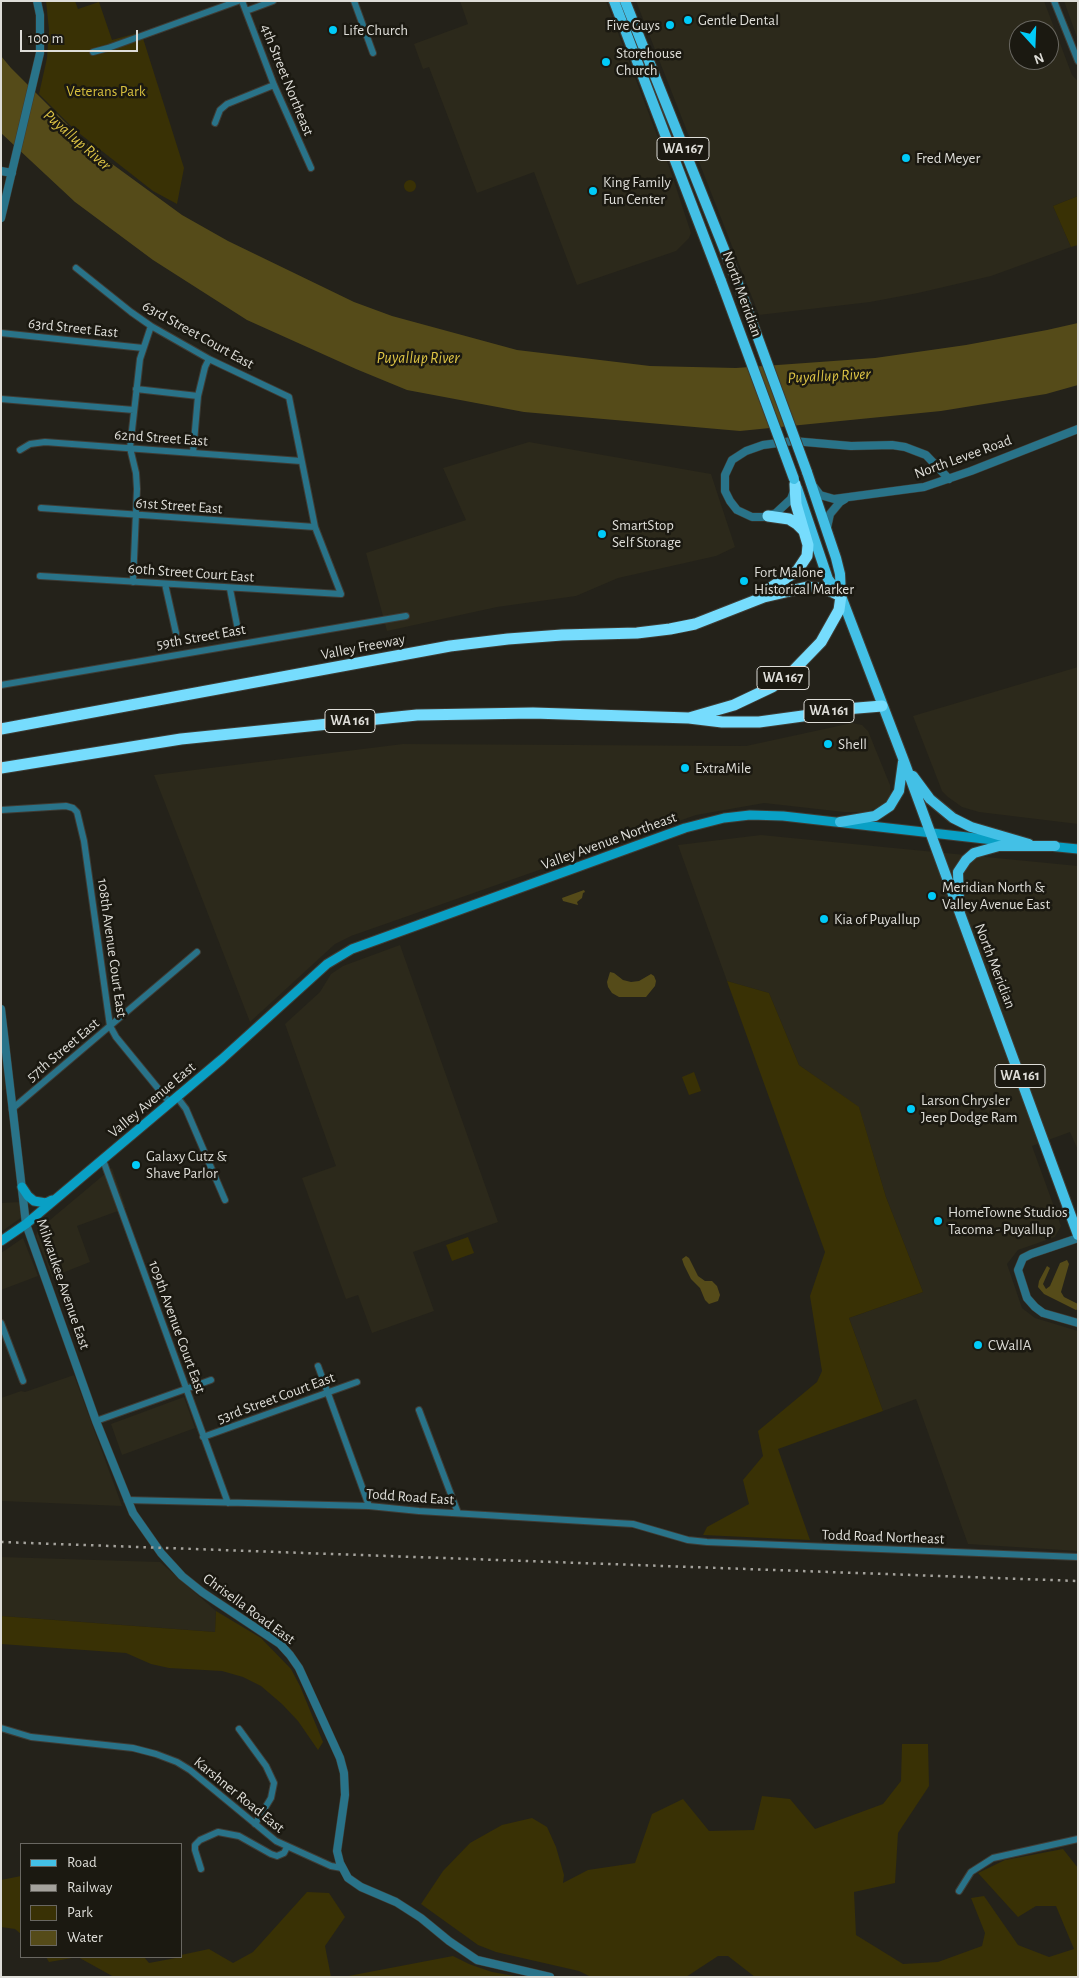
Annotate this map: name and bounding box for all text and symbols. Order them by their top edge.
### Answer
place label: Gentle Dental [698,11,779,29]
marker: Gentle Dental [682,14,694,26]
place label: Five Guys [606,16,660,34]
marker: Five Guys [664,19,676,31]
scale bar [22,20,140,52]
north arrow [1009,20,1059,70]
place label: Life Church [343,21,408,39]
street label: 4th Street Northeast [256,22,318,138]
marker: Life Church [327,24,339,36]
text: 100 m [28,31,63,46]
place label: Storehouse Church [616,44,682,79]
text: N [1032,50,1046,66]
marker: Storehouse Church [600,56,612,68]
park label: Veterans Park [66,82,146,100]
water label: Puyallup River [39,106,115,174]
road number: WA 167 [657,138,709,160]
place label: Fred Meyer [916,149,980,167]
marker: Fred Meyer [900,152,912,164]
place label: King Family Fun Center [603,173,671,208]
marker: King Family Fun Center [587,185,599,197]
street label: North Meridian [718,249,766,339]
street label: 63rd Street Court East [139,297,257,373]
street label: 63rd Street East [27,314,119,342]
water label: Puyallup River [377,348,459,368]
water label: Puyallup River [787,364,871,388]
street label: 62nd Street East [114,426,208,450]
street label: North Levee Road [912,431,1014,483]
street label: 61st Street East [135,494,223,518]
place label: SmartStop Self Storage [612,516,681,551]
marker: SmartStop Self Storage [596,528,608,540]
street label: 60th Street Court East [127,560,255,586]
place label: Fort Malone Historical Marker [754,563,854,598]
marker: Fort Malone Historical Marker [738,575,750,587]
street label: 59th Street East [155,620,247,654]
street label: Valley Freeway [319,630,407,664]
road number: WA 167 [757,666,809,690]
road number: WA 161 [804,699,854,722]
road number: WA 161 [325,709,375,732]
place label: Shell [838,735,867,753]
marker: Shell [822,738,834,750]
place label: ExtraMile [695,759,751,777]
marker: ExtraMile [679,762,691,774]
street label: Valley Avenue Northeast [539,808,679,874]
street label: 108th Avenue Court East [93,877,131,1019]
place label: Meridian North & Valley Avenue East [942,878,1050,913]
marker: Meridian North & Valley Avenue East [926,890,938,902]
place label: Kia of Puyallup [834,910,920,928]
marker: Kia of Puyallup [818,913,830,925]
street label: North Meridian [970,921,1020,1011]
street label: 57th Street East [23,1014,103,1086]
street label: Valley Avenue East [105,1058,199,1142]
road number: WA 161 [995,1064,1045,1088]
place label: Larson Chrysler Jeep Dodge Ram [921,1091,1018,1126]
marker: Larson Chrysler Jeep Dodge Ram [905,1103,917,1115]
place label: Galaxy Cutz & Shave Parlor [146,1147,227,1182]
marker: Galaxy Cutz & Shave Parlor [130,1159,142,1171]
place label: HomeTowne Studios Tacoma - Puyallup [948,1203,1068,1238]
marker: HomeTowne Studios Tacoma - Puyallup [932,1215,944,1227]
street label: Milwaukee Avenue East [32,1216,94,1352]
street label: 109th Avenue Court East [145,1258,209,1396]
place label: CWallA [988,1336,1031,1354]
marker: CWallA [972,1339,984,1351]
street label: 53rd Street Court East [215,1368,337,1428]
street label: Todd Road East [365,1485,455,1509]
street label: Todd Road Northeast [821,1526,945,1548]
street label: Chrisella Road East [199,1569,299,1649]
street label: Karshner Road East [190,1753,288,1837]
legend [20,1843,182,1958]
text: Road [67,1855,97,1870]
text: Railway [67,1880,112,1895]
text: Park [67,1905,93,1920]
text: Water [67,1930,103,1945]

